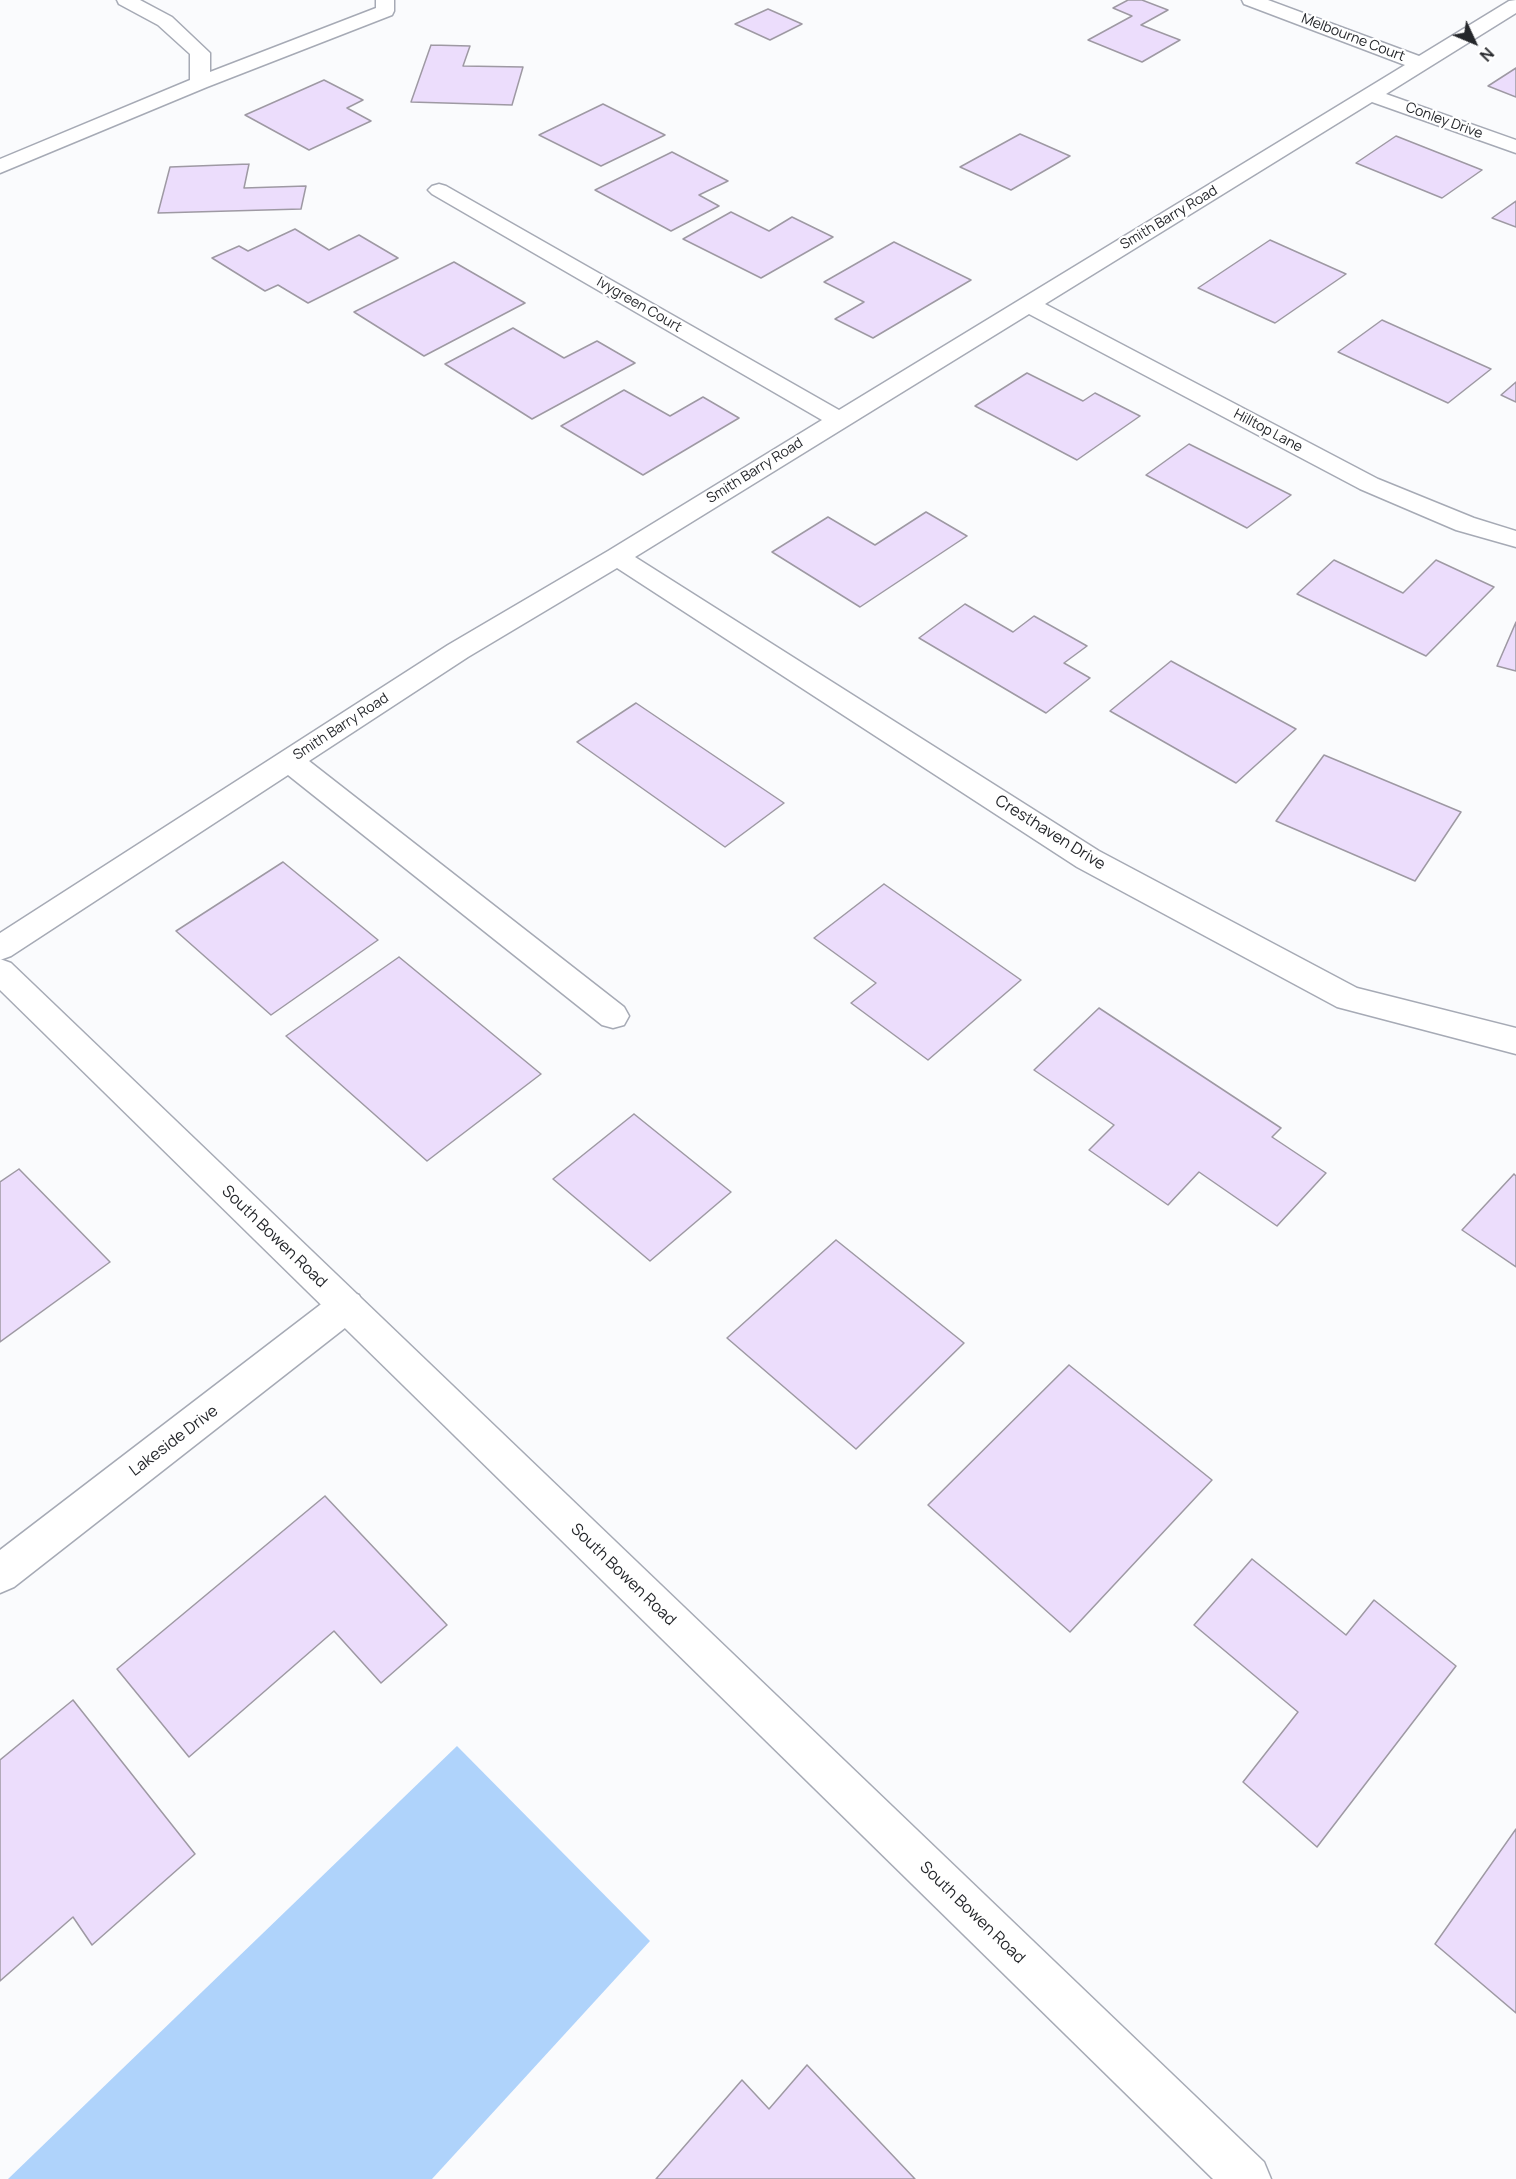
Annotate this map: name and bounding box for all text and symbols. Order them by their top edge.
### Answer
street label: Melbourne Court [1299,11,1407,65]
north arrow [1444,12,1504,72]
text: N [1475,43,1499,66]
street label: Conley Drive [1403,99,1485,143]
street label: Smith Barry Road [1117,182,1221,254]
street label: Ivygreen Court [594,274,684,336]
street label: Hilltop Lane [1231,406,1305,456]
street label: Smith Barry Road [704,435,806,507]
street label: Smith Barry Road [290,690,392,764]
street label: Cresthaven Drive [991,791,1109,875]
street label: South Bowen Road [217,1182,331,1292]
street label: Lakeside Drive [126,1402,222,1480]
street label: South Bowen Road [566,1520,680,1630]
street label: South Bowen Road [915,1858,1029,1968]

